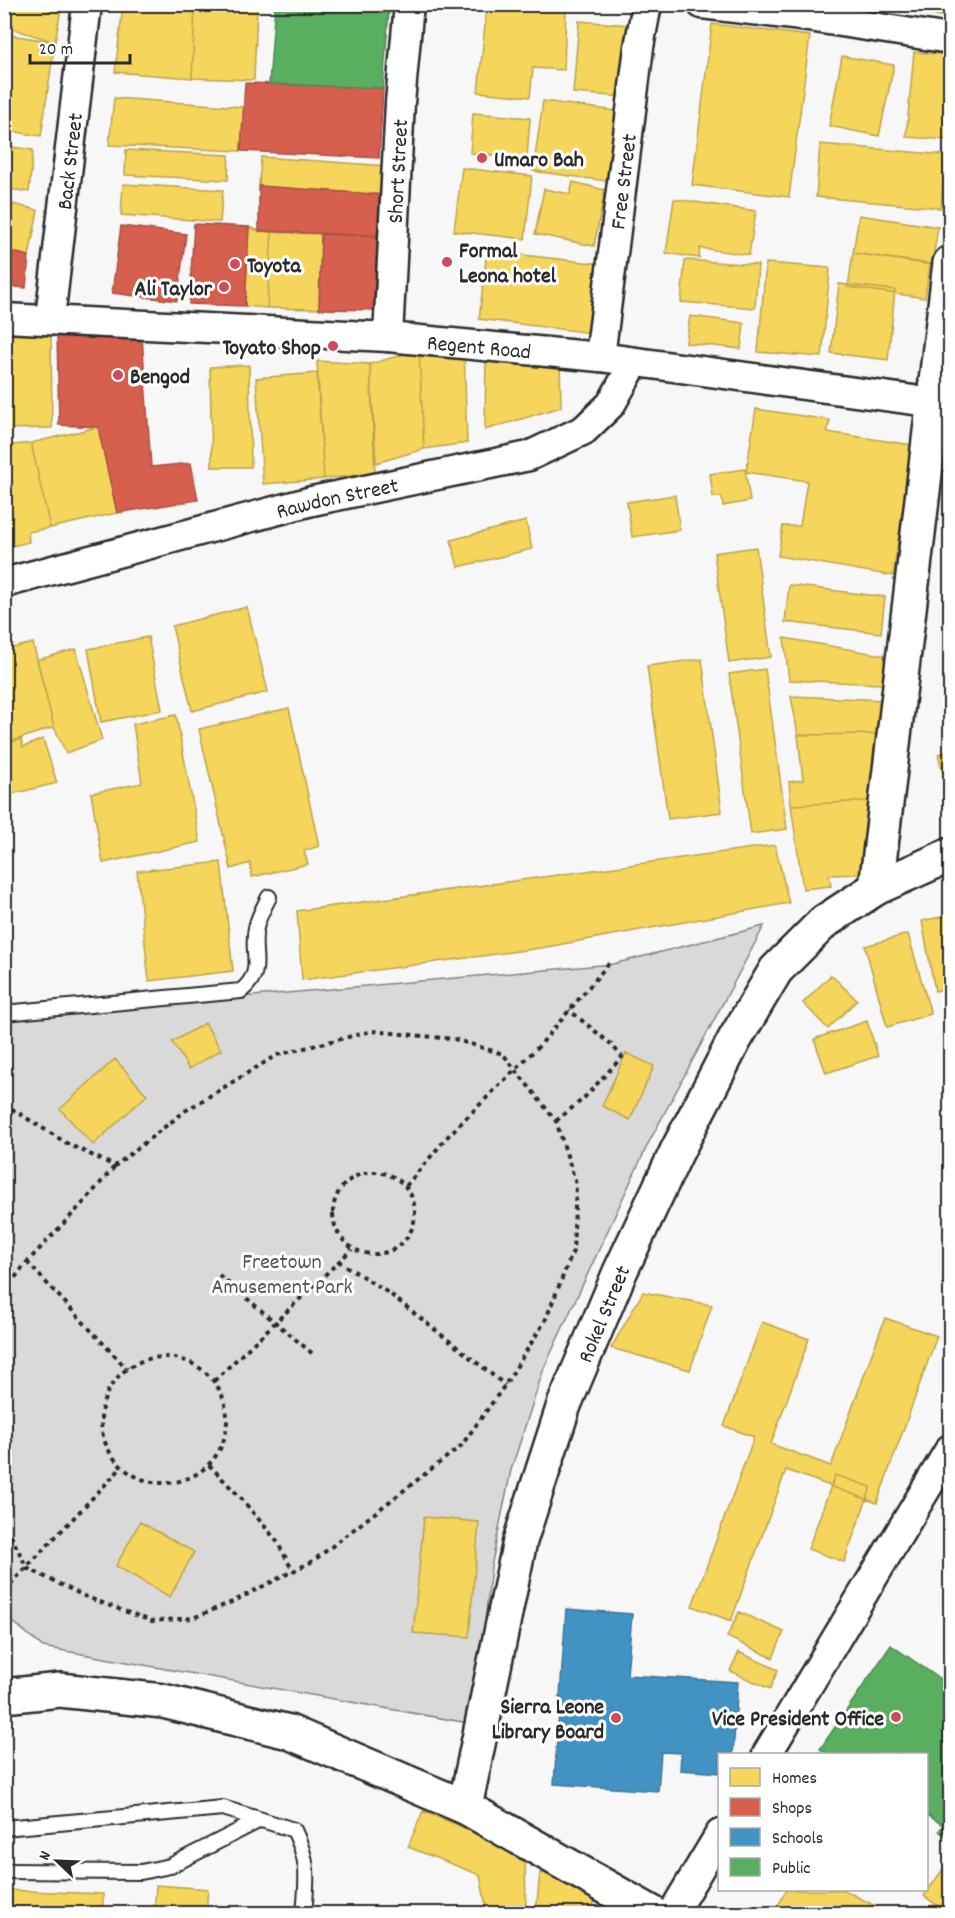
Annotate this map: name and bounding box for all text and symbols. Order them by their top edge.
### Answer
scale bar [30,27,130,65]
text: 20 m [39,38,73,63]
street label: Back Street [51,111,93,212]
street label: Short Street [382,118,418,224]
street label: Free Street [604,132,647,231]
place label: Umaro Bah [494,146,584,177]
marker: Umaro Bah [475,151,489,165]
place label: Formal Leona hotel [459,237,557,293]
place label: Toyota [247,252,301,283]
marker: Formal Leona hotel [440,255,454,269]
marker: Toyota [228,257,242,271]
place label: Ali Taylor [134,275,213,306]
marker: Ali Taylor [217,280,231,294]
street label: Regent Road [425,329,532,369]
place label: Toyato Shop [223,334,321,365]
marker: Toyato Shop [326,339,340,353]
place label: Bengod [130,363,190,394]
marker: Bengod [111,368,125,382]
street label: Rawdon Street [273,472,401,529]
park label: Freetown Amusement Park [211,1248,353,1304]
street label: Rokel Street [572,1261,640,1368]
place label: Sierra Leone Library Board [492,1693,604,1749]
place label: Vice President Office [712,1705,884,1736]
marker: Vice President Office [889,1710,903,1724]
marker: Sierra Leone Library Board [609,1711,623,1725]
legend [718,1753,928,1891]
text: Homes [772,1767,817,1792]
text: Shops [772,1797,812,1822]
text: Schools [772,1827,823,1852]
north arrow [27,1831,87,1891]
text: N [33,1848,58,1864]
text: Public [772,1857,811,1882]

